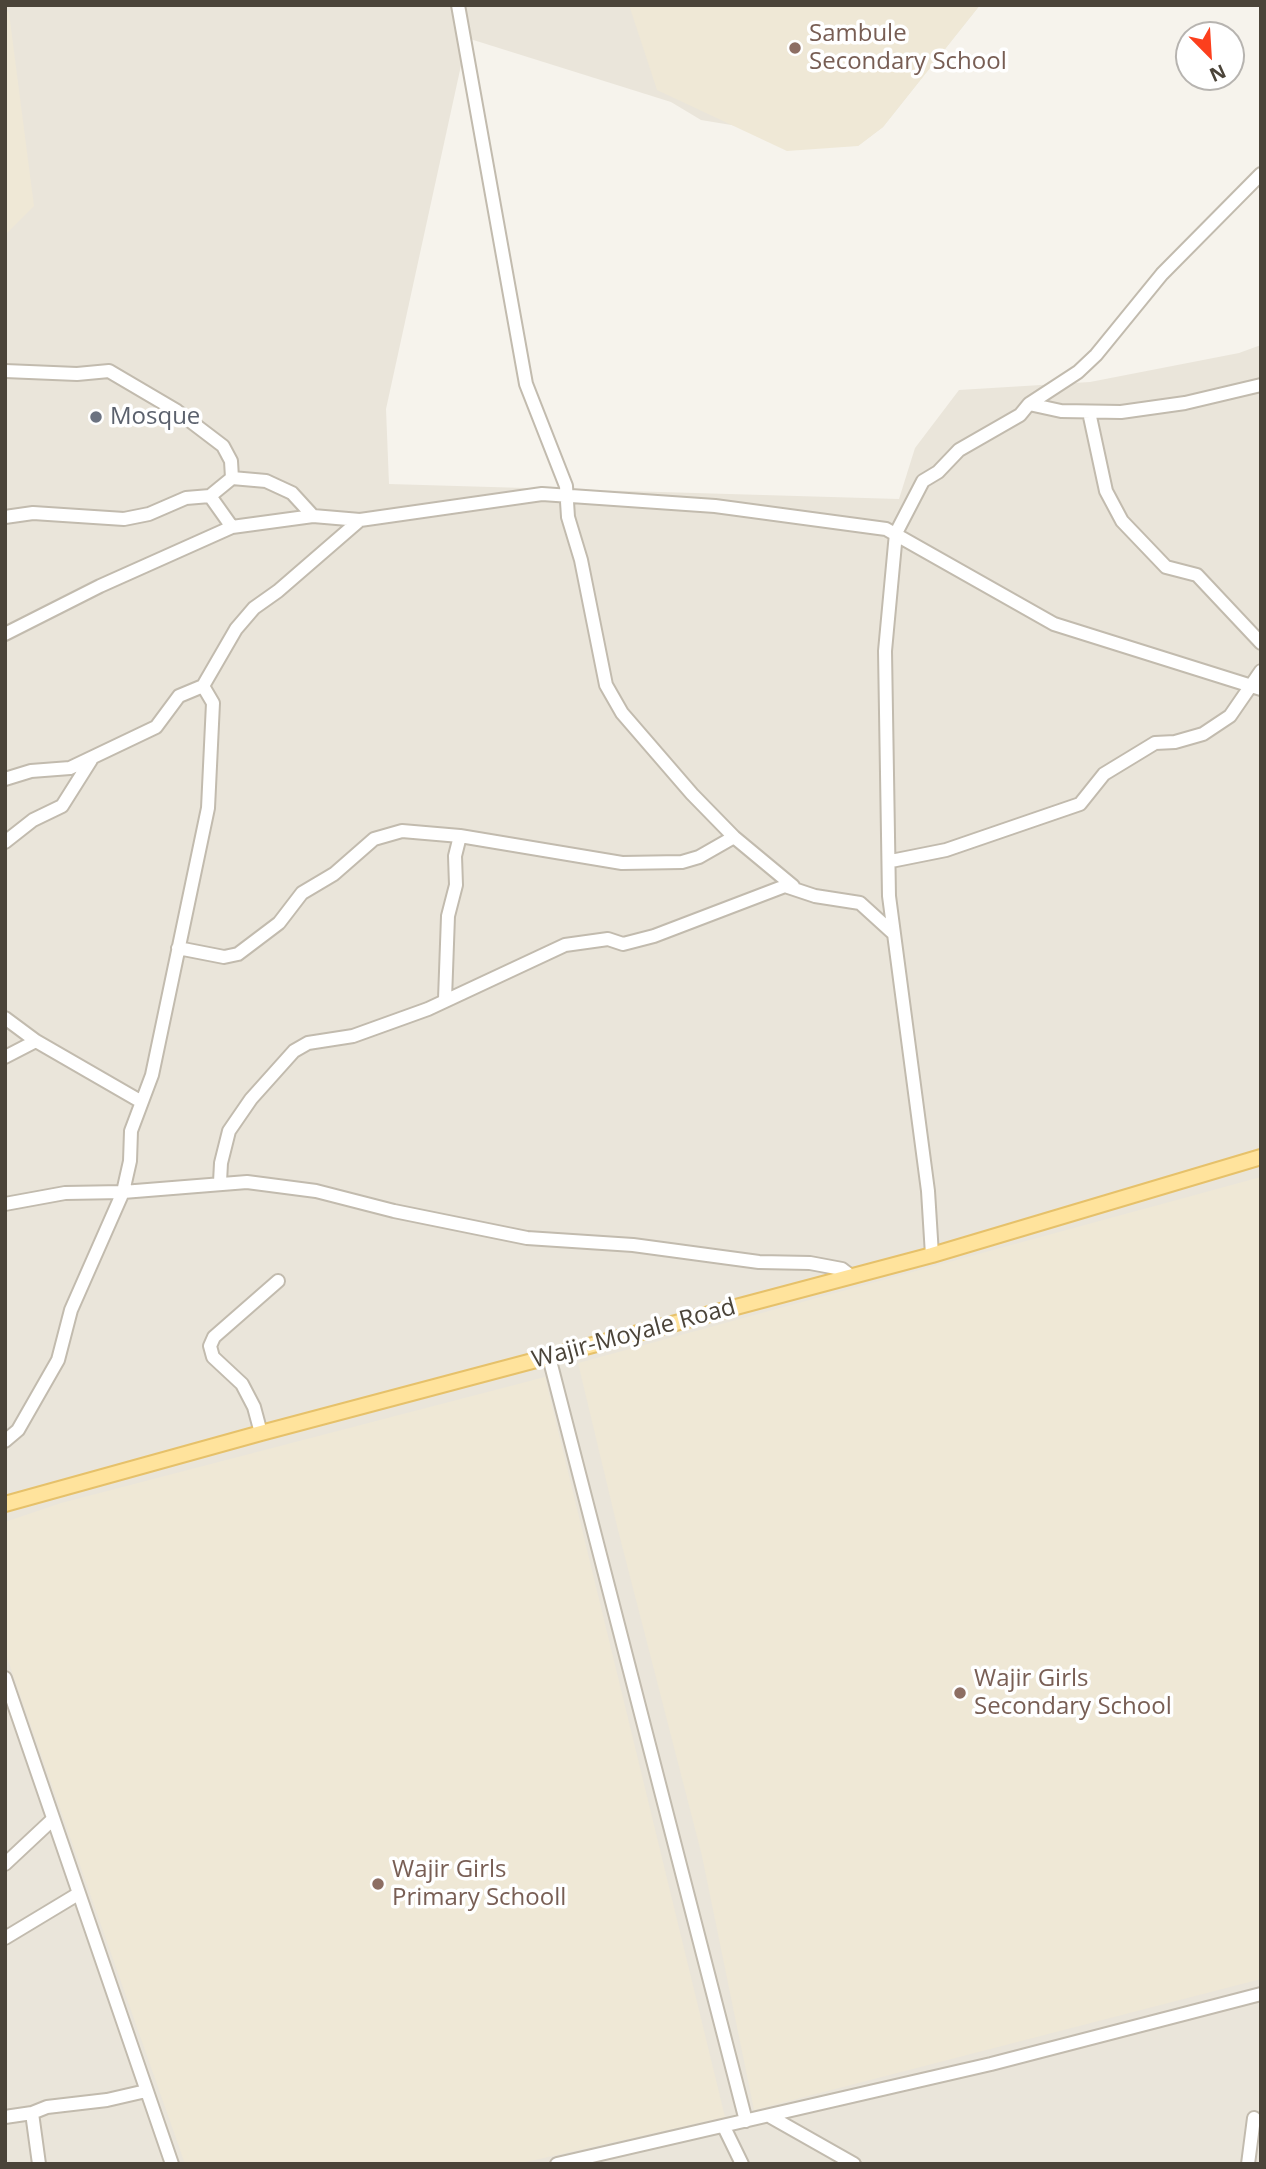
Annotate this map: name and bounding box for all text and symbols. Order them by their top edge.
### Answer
place label: Sambule Secondary School [809,20,1007,76]
north arrow [1175,21,1245,91]
marker: Sambule Secondary School [787,40,803,56]
text: N [1205,58,1230,88]
place label: Mosque [110,403,200,431]
marker: Mosque [88,409,104,425]
street label: Wajir-Moyale Road [529,1293,739,1375]
place label: Wajir Girls Secondary School [974,1665,1172,1721]
marker: Wajir Girls Secondary School [952,1685,968,1701]
place label: Wajir Girls Primary Schooll [392,1856,566,1912]
marker: Wajir Girls Primary Schooll [370,1876,386,1892]

